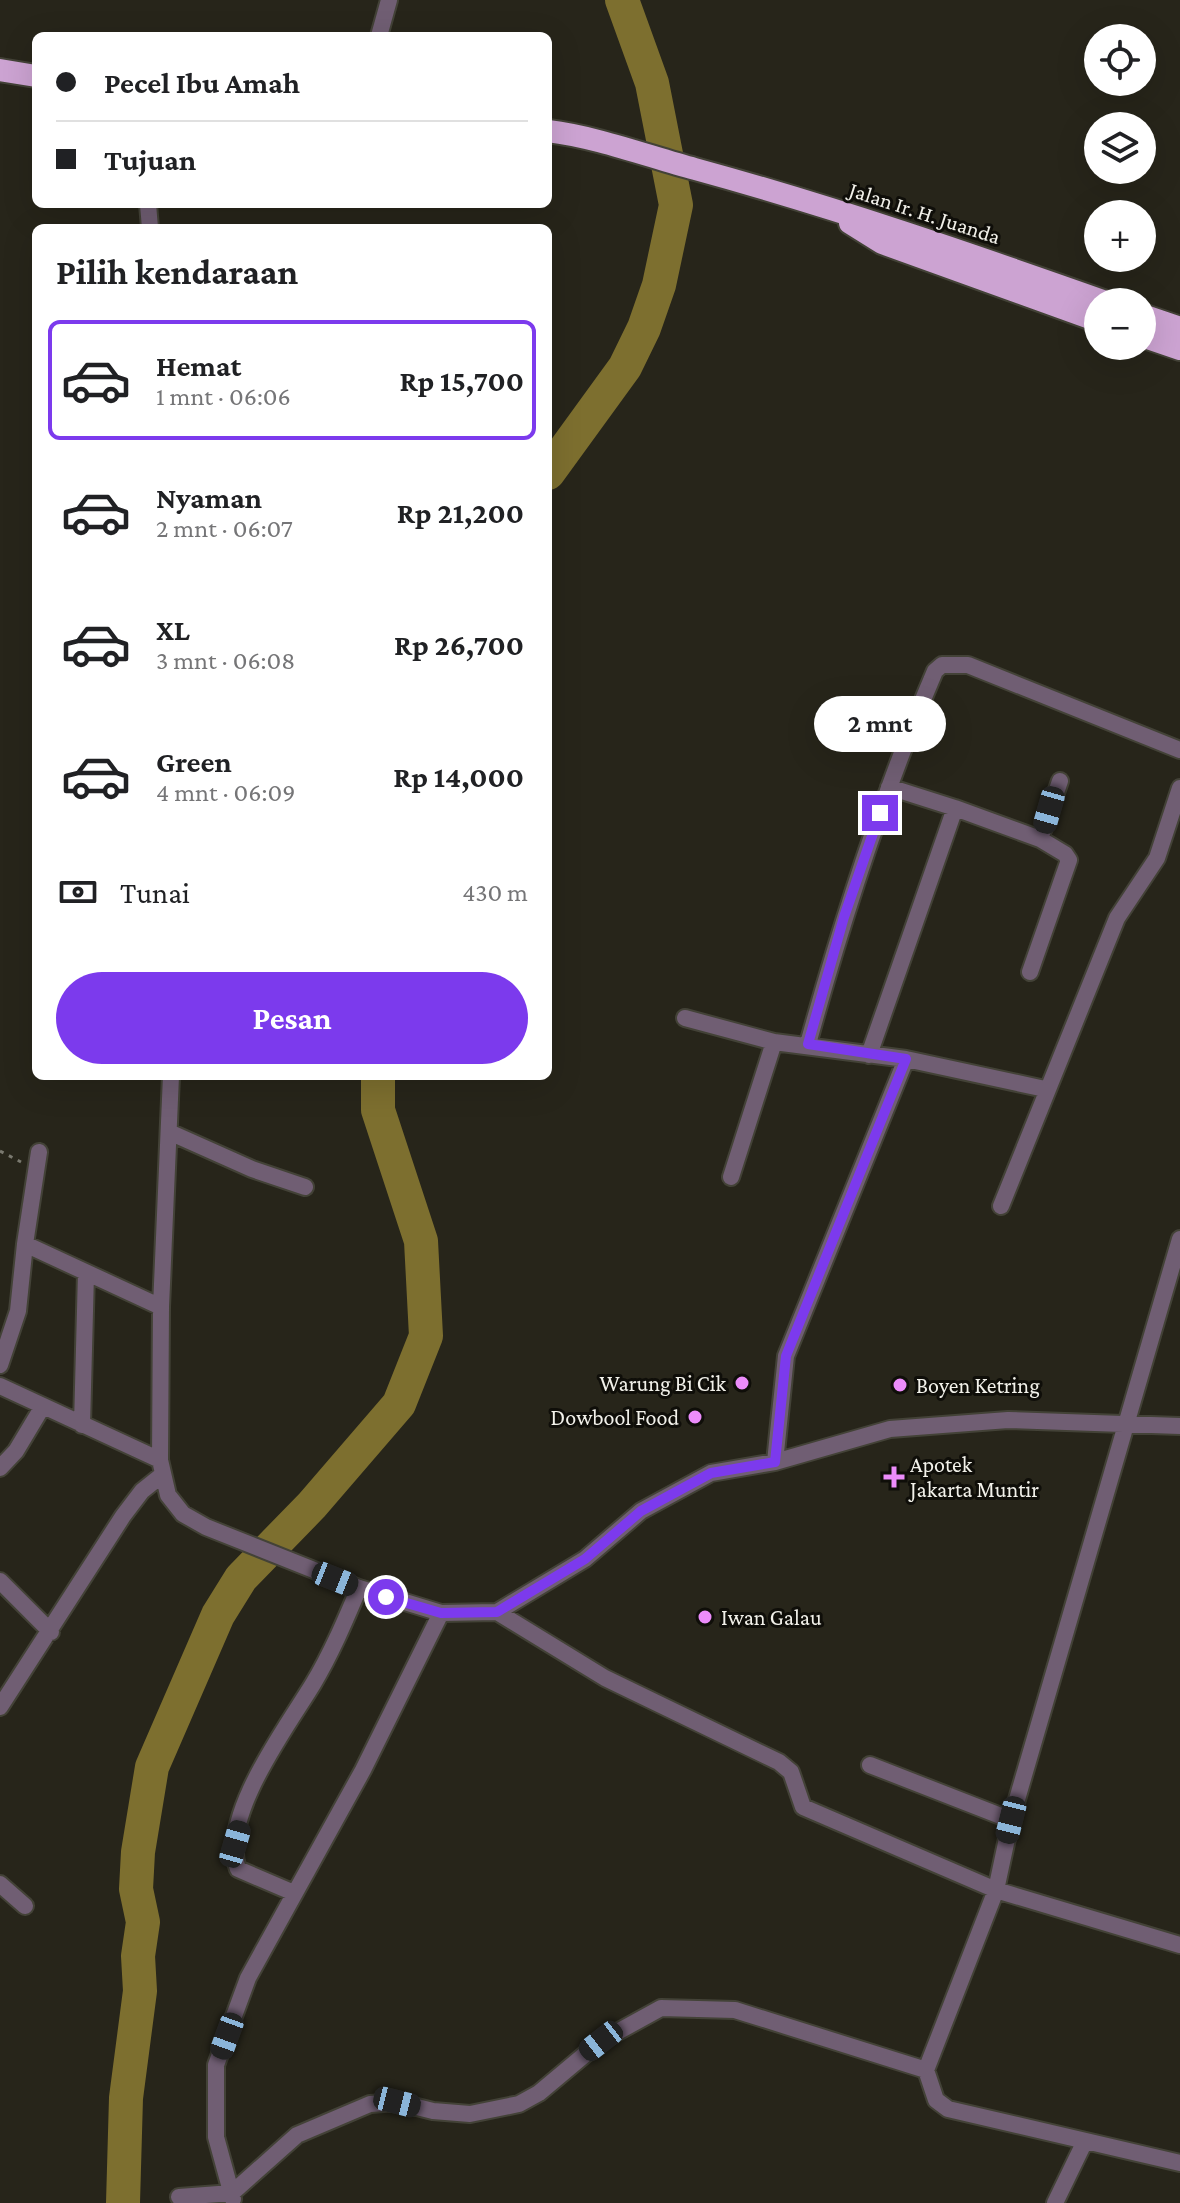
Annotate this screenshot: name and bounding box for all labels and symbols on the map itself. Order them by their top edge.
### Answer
street label: Jalan Ir. H. Juanda [844,176,1004,249]
callout: 2 mnt [814,697,946,753]
car [1031,784,1067,836]
route end [862,795,898,831]
place label: Warung Bi Cik [599,1371,726,1396]
place label: Boyen Ketring [916,1373,1040,1398]
marker: Warung Bi Cik [733,1374,751,1392]
marker: Boyen Ketring [891,1376,909,1394]
place label: Dowbool Food [551,1405,679,1430]
marker: Dowbool Food [686,1408,704,1426]
place label: Apotek Jakarta Muntir [908,1452,1039,1502]
marker: Apotek Jakarta Muntir [885,1468,903,1486]
car [308,1559,362,1599]
route start [368,1579,404,1615]
place label: Iwan Galau [721,1605,822,1630]
marker: Iwan Galau [696,1608,714,1626]
car [994,1794,1028,1846]
car [217,1818,253,1870]
car [208,2009,246,2063]
car [575,2017,627,2065]
car [371,2085,423,2119]

